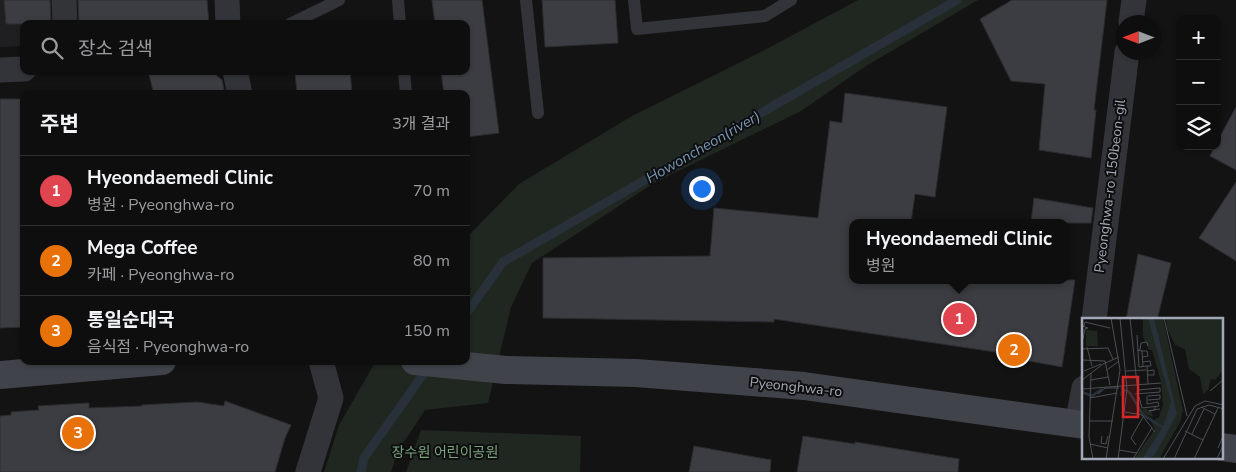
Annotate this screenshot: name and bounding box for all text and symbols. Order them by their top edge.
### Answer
north arrow [1116,15,1161,60]
map controls [1176,15,1221,150]
button: + [1176,15,1221,60]
search box [20,20,470,75]
icon: search [38,34,66,62]
text: 장소 검색 [78,36,153,62]
button: − [1176,60,1221,105]
street label: Pyeonghwa-ro 150beon-gil [1090,97,1130,274]
button: layers [1176,105,1221,150]
water label: Howoncheon(river) [642,106,764,188]
text: 주변 [40,110,79,138]
text: 3개 결과 [392,113,450,135]
text: Hyeondaemedi Clinic [87,165,273,191]
your location [689,176,715,202]
text: 1 [51,180,61,202]
text: 70 m [413,180,450,202]
text: 병원 · Pyeonghwa-ro [87,194,235,216]
popup [849,219,1069,284]
text: Hyeondaemedi Clinic [866,226,1052,252]
text: Mega Coffee [87,235,198,261]
text: 2 [51,250,61,272]
text: 80 m [413,250,450,272]
text: 병원 [866,255,895,277]
text: 카페 · Pyeonghwa-ro [87,264,235,286]
pin: 1 [943,300,975,338]
text: 통일순대국 [87,307,174,333]
inset map [1082,318,1224,460]
text: 3 [51,320,61,342]
text: 150 m [403,320,450,342]
pin: 2 [998,331,1030,369]
text: 음식점 · Pyeonghwa-ro [87,336,249,358]
street label: Pyeonghwa-ro [749,373,843,401]
pin: 3 [62,414,94,452]
park label: 장수원 어린이공원 [392,443,498,462]

